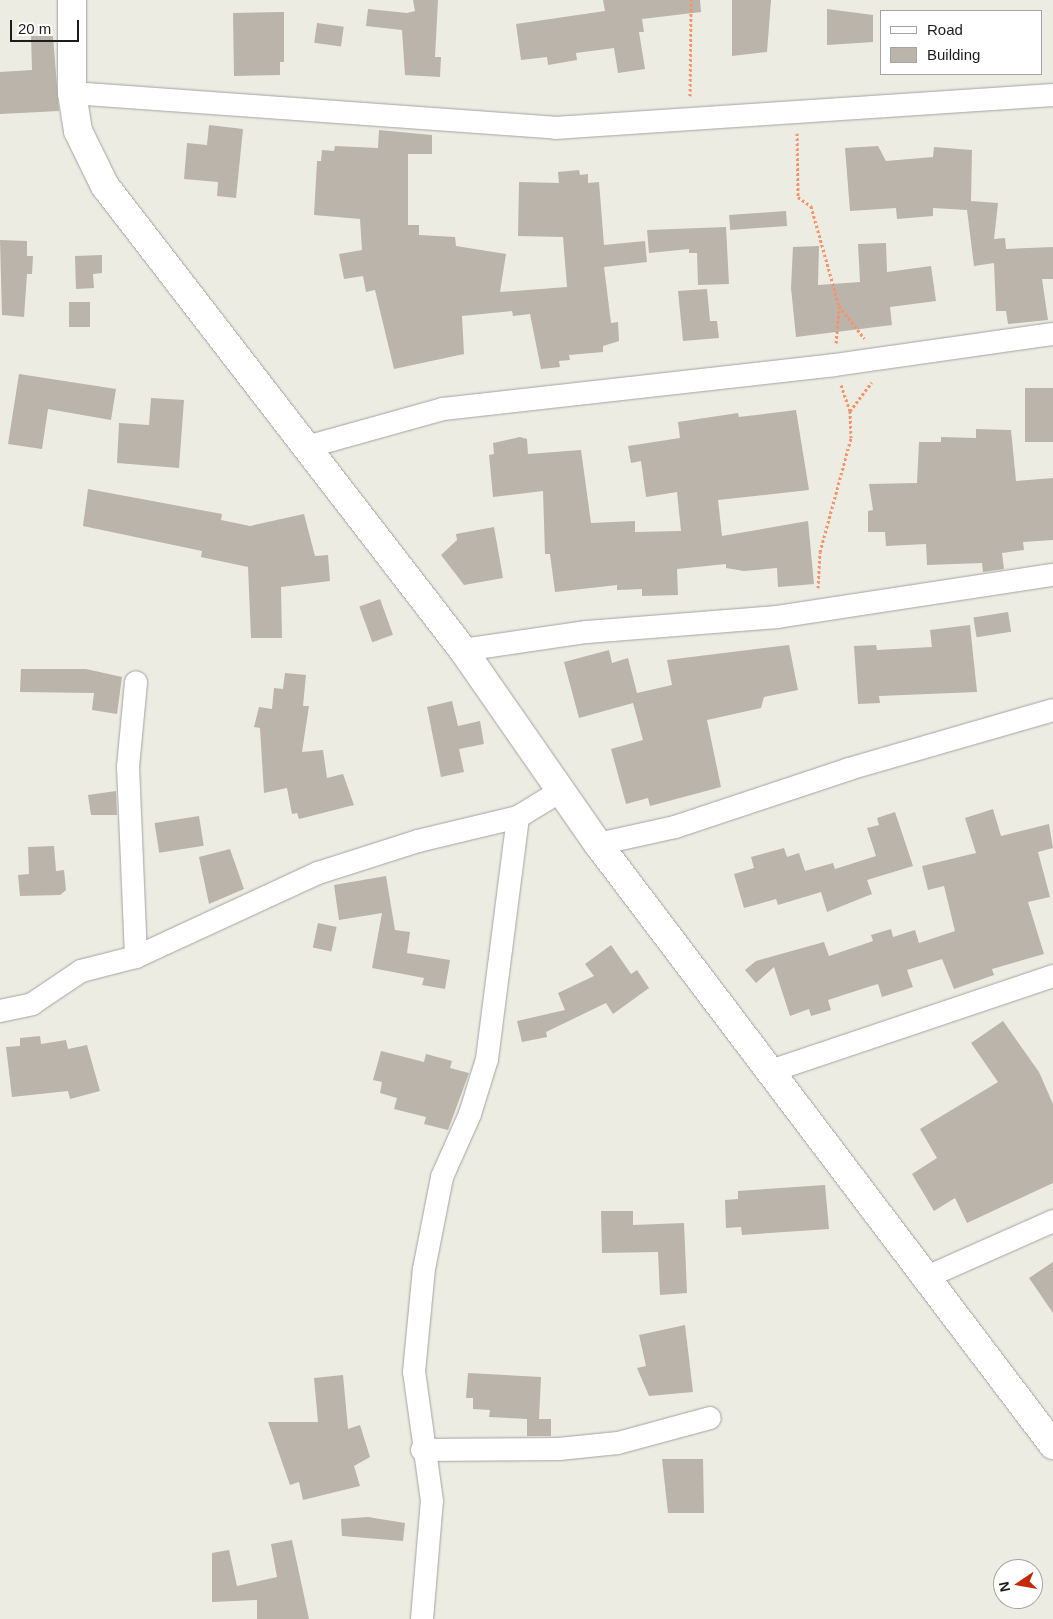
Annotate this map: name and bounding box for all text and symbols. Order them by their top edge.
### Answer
scale bar [12,10,81,42]
legend [880,10,1043,75]
text: 20 m [18,20,51,37]
text: Road [927,21,963,38]
text: Building [927,46,980,63]
north arrow [993,1559,1043,1609]
text: N [995,1580,1013,1594]

